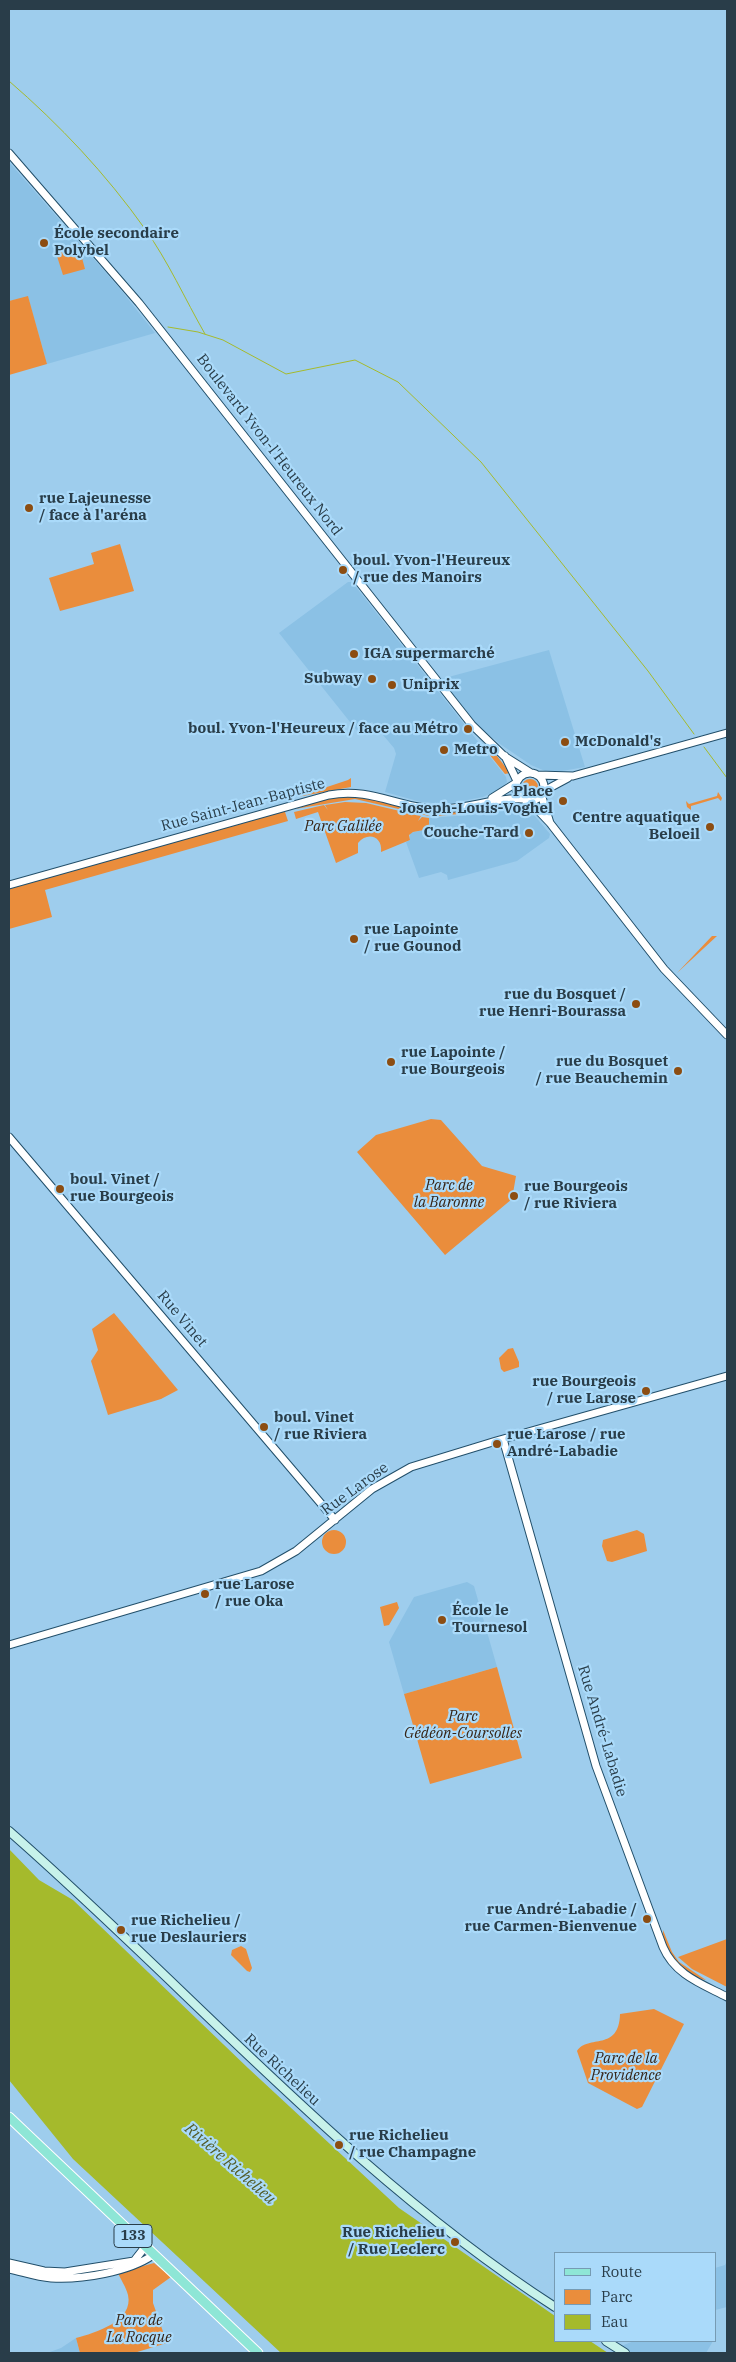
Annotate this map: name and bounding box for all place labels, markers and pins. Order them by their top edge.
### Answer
place label: École secondaire Polybel [54,225,179,260]
marker: École secondaire Polybel [38,237,50,249]
place label: rue Lajeunesse / face à l'aréna [39,490,151,525]
marker: rue Lajeunesse / face à l'aréna [23,502,35,514]
place label: boul. Yvon-l'Heureux / rue des Manoirs [353,552,510,587]
marker: boul. Yvon-l'Heureux / rue des Manoirs [337,564,349,576]
place label: IGA supermarché [364,645,495,663]
marker: IGA supermarché [348,648,360,660]
place label: Subway [304,670,362,688]
marker: Subway [366,673,378,685]
place label: Uniprix [402,676,459,694]
marker: Uniprix [386,679,398,691]
place label: boul. Yvon-l'Heureux / face au Métro [188,720,458,738]
marker: boul. Yvon-l'Heureux / face au Métro [462,723,474,735]
place label: McDonald's [575,733,661,751]
marker: McDonald's [559,736,571,748]
place label: Metro [454,741,498,759]
marker: Metro [438,744,450,756]
place label: Place Joseph-Louis-Voghel [400,783,553,818]
marker: Place Joseph-Louis-Voghel [557,795,569,807]
place label: Centre aquatique Beloeil [572,809,700,844]
marker: Centre aquatique Beloeil [704,821,716,833]
place label: Couche-Tard [424,824,519,842]
marker: Couche-Tard [523,827,535,839]
place label: rue Lapointe / rue Gounod [364,921,461,956]
marker: rue Lapointe / rue Gounod [348,933,360,945]
place label: rue du Bosquet / rue Henri-Bourassa [479,986,626,1021]
marker: rue du Bosquet / rue Henri-Bourassa [630,998,642,1010]
place label: rue Lapointe / rue Bourgeois [401,1044,505,1079]
place label: rue du Bosquet / rue Beauchemin [536,1053,668,1088]
marker: rue Lapointe / rue Bourgeois [385,1056,397,1068]
marker: rue du Bosquet / rue Beauchemin [672,1065,684,1077]
place label: boul. Vinet / rue Bourgeois [70,1171,174,1206]
place label: rue Bourgeois / rue Riviera [524,1178,628,1213]
marker: boul. Vinet / rue Bourgeois [54,1183,66,1195]
marker: rue Bourgeois / rue Riviera [508,1190,520,1202]
place label: rue Bourgeois / rue Larose [532,1373,636,1408]
marker: rue Bourgeois / rue Larose [640,1385,652,1397]
place label: boul. Vinet / rue Riviera [274,1409,367,1444]
marker: boul. Vinet / rue Riviera [258,1421,270,1433]
place label: rue Larose / rue André-Labadie [507,1426,626,1461]
marker: rue Larose / rue André-Labadie [491,1438,503,1450]
place label: rue Larose / rue Oka [215,1576,294,1611]
marker: rue Larose / rue Oka [199,1588,211,1600]
place label: École le Tournesol [452,1602,527,1637]
marker: École le Tournesol [436,1614,448,1626]
place label: rue André-Labadie / rue Carmen-Bienvenue [464,1901,637,1936]
place label: rue Richelieu / rue Deslauriers [131,1912,247,1947]
marker: rue André-Labadie / rue Carmen-Bienvenue [641,1913,653,1925]
marker: rue Richelieu / rue Deslauriers [115,1924,127,1936]
place label: rue Richelieu / rue Champagne [349,2127,476,2162]
marker: rue Richelieu / rue Champagne [333,2139,345,2151]
place label: Rue Richelieu / Rue Leclerc [342,2224,445,2259]
marker: Rue Richelieu / Rue Leclerc [449,2236,461,2248]

